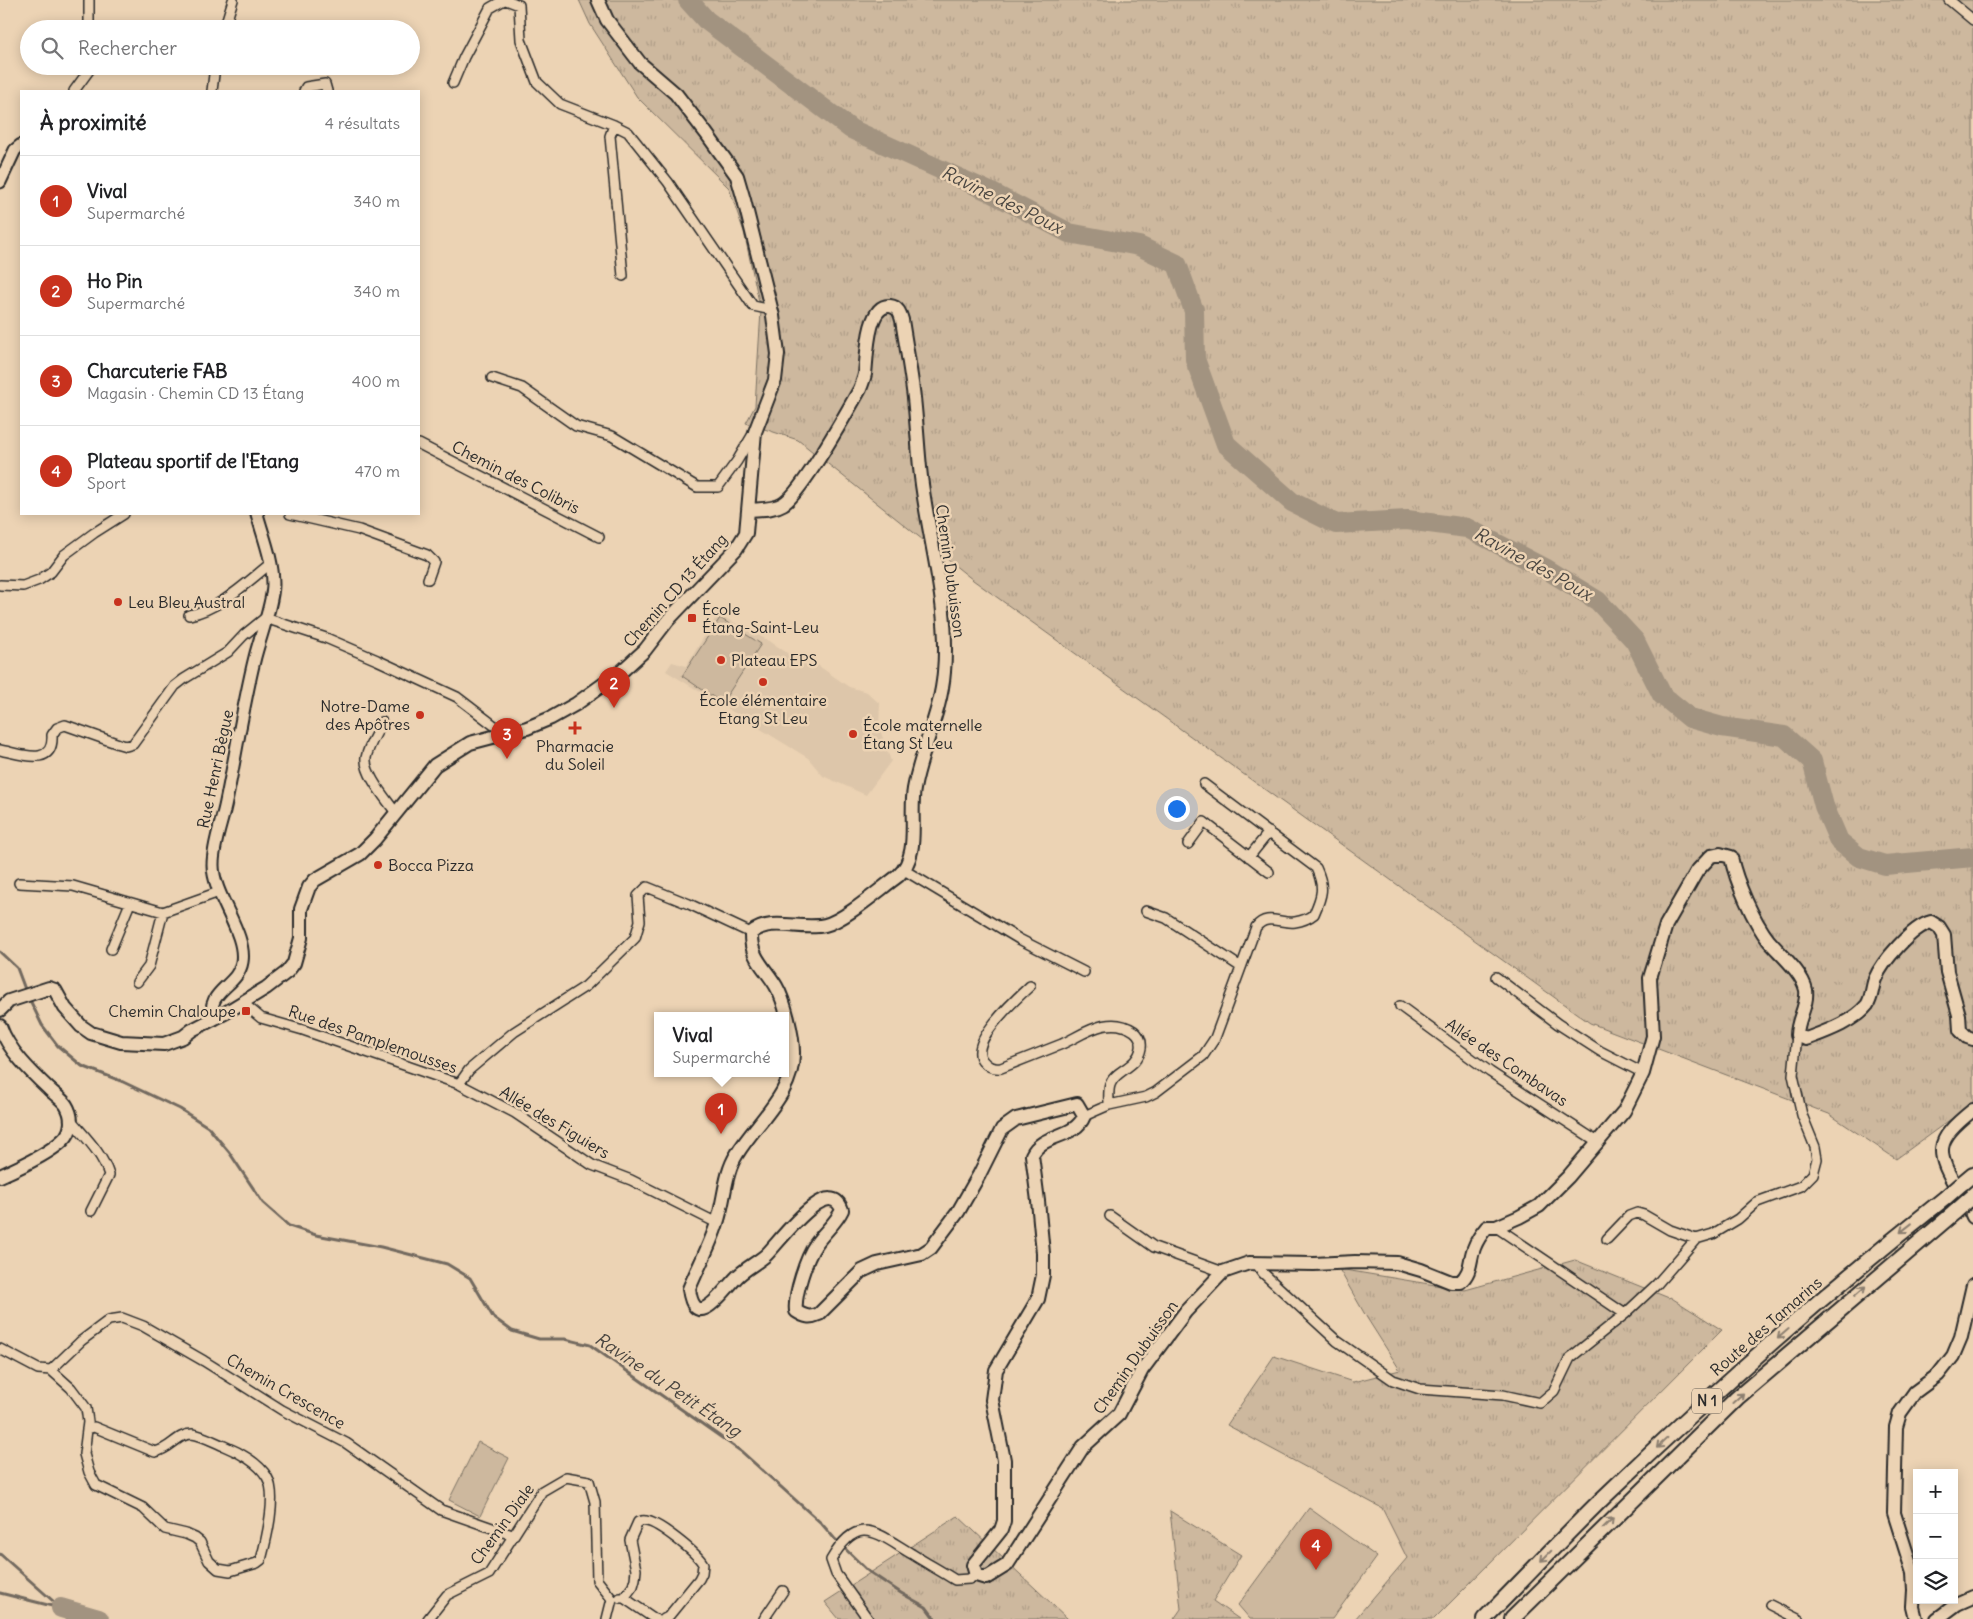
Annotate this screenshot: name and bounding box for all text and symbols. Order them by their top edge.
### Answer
search box [20,20,420,75]
icon: search [38,34,66,62]
text: Rechercher [78,36,177,60]
text: À proximité [40,109,147,136]
text: 4 résultats [325,113,400,133]
water label: Ravine des Poux [938,160,1067,239]
text: Vival [87,179,127,203]
text: 1 [53,191,59,211]
text: 340 m [353,191,400,211]
text: Supermarché [87,203,185,223]
text: Ho Pin [87,269,143,293]
text: 2 [52,281,60,301]
text: 340 m [353,281,400,301]
text: Supermarché [87,293,185,313]
text: Charcuterie FAB [87,359,227,383]
text: 3 [51,371,61,391]
text: 400 m [352,371,400,391]
text: Magasin · Chemin CD 13 Étang [87,383,304,403]
street label: Chemin des Colibris [449,436,583,518]
text: Plateau sportif de l'Etang [87,449,299,473]
text: 4 [51,461,61,481]
text: 470 m [355,461,400,481]
text: Sport [87,473,126,493]
street label: Chemin Dubuisson [932,503,970,639]
water label: Ravine des Poux [1470,522,1597,606]
street label: Chemin CD 13 Étang [619,529,731,651]
place label: Leu Bleu Austral [128,592,245,612]
marker: Leu Bleu Austral [112,596,124,608]
place label: École Étang-Saint-Leu [702,599,819,637]
marker: École Étang-Saint-Leu [686,612,698,624]
place label: Plateau EPS [731,650,817,670]
marker: Plateau EPS [715,654,727,666]
pin: 2 [598,667,630,708]
marker: École élémentaire Etang St Leu [757,676,769,688]
place label: École élémentaire Etang St Leu [699,690,827,728]
place label: Notre-Dame des Apôtres [320,696,410,734]
street label: Rue Henri Bègue [193,708,237,830]
marker: Notre-Dame des Apôtres [414,709,426,721]
place label: École maternelle Étang St Leu [863,715,982,753]
pin: 3 [491,718,523,759]
marker: Pharmacie du Soleil [569,722,581,734]
marker: École maternelle Étang St Leu [847,728,859,740]
place label: Pharmacie du Soleil [536,736,614,774]
your location [1164,796,1190,822]
place label: Bocca Pizza [388,855,474,875]
marker: Bocca Pizza [372,859,384,871]
place label: Chemin Chaloupe [108,1001,236,1021]
street label: Rue des Pamplemousses [286,1001,460,1077]
marker: Chemin Chaloupe [240,1005,252,1017]
popup [654,1012,789,1077]
street label: Allée des Combavas [1442,1014,1572,1110]
text: Vival [672,1023,713,1047]
text: Supermarché [672,1047,771,1067]
street label: Allée des Figuiers [497,1081,613,1163]
pin: 1 [705,1093,737,1134]
one-way arrow [1900,1223,1913,1234]
street label: Route des Tamarins [1706,1272,1826,1380]
one-way arrow [1854,1285,1867,1297]
street label: Chemin Dubuisson [1088,1296,1182,1418]
water label: Ravine du Petit Étang [591,1327,747,1443]
one-way arrow [1776,1328,1789,1339]
street label: Chemin Crescence [223,1349,349,1433]
road number: N 1 [1692,1388,1722,1414]
one-way arrow [1731,1392,1744,1404]
one-way arrow [1656,1437,1669,1449]
map controls [1913,1469,1958,1604]
button: + [1913,1469,1958,1514]
street label: Chemin Diale [466,1480,538,1568]
button: − [1913,1514,1958,1559]
one-way arrow [1602,1517,1615,1529]
pin: 4 [1300,1529,1332,1570]
one-way arrow [1540,1550,1552,1562]
button: layers [1913,1559,1958,1604]

